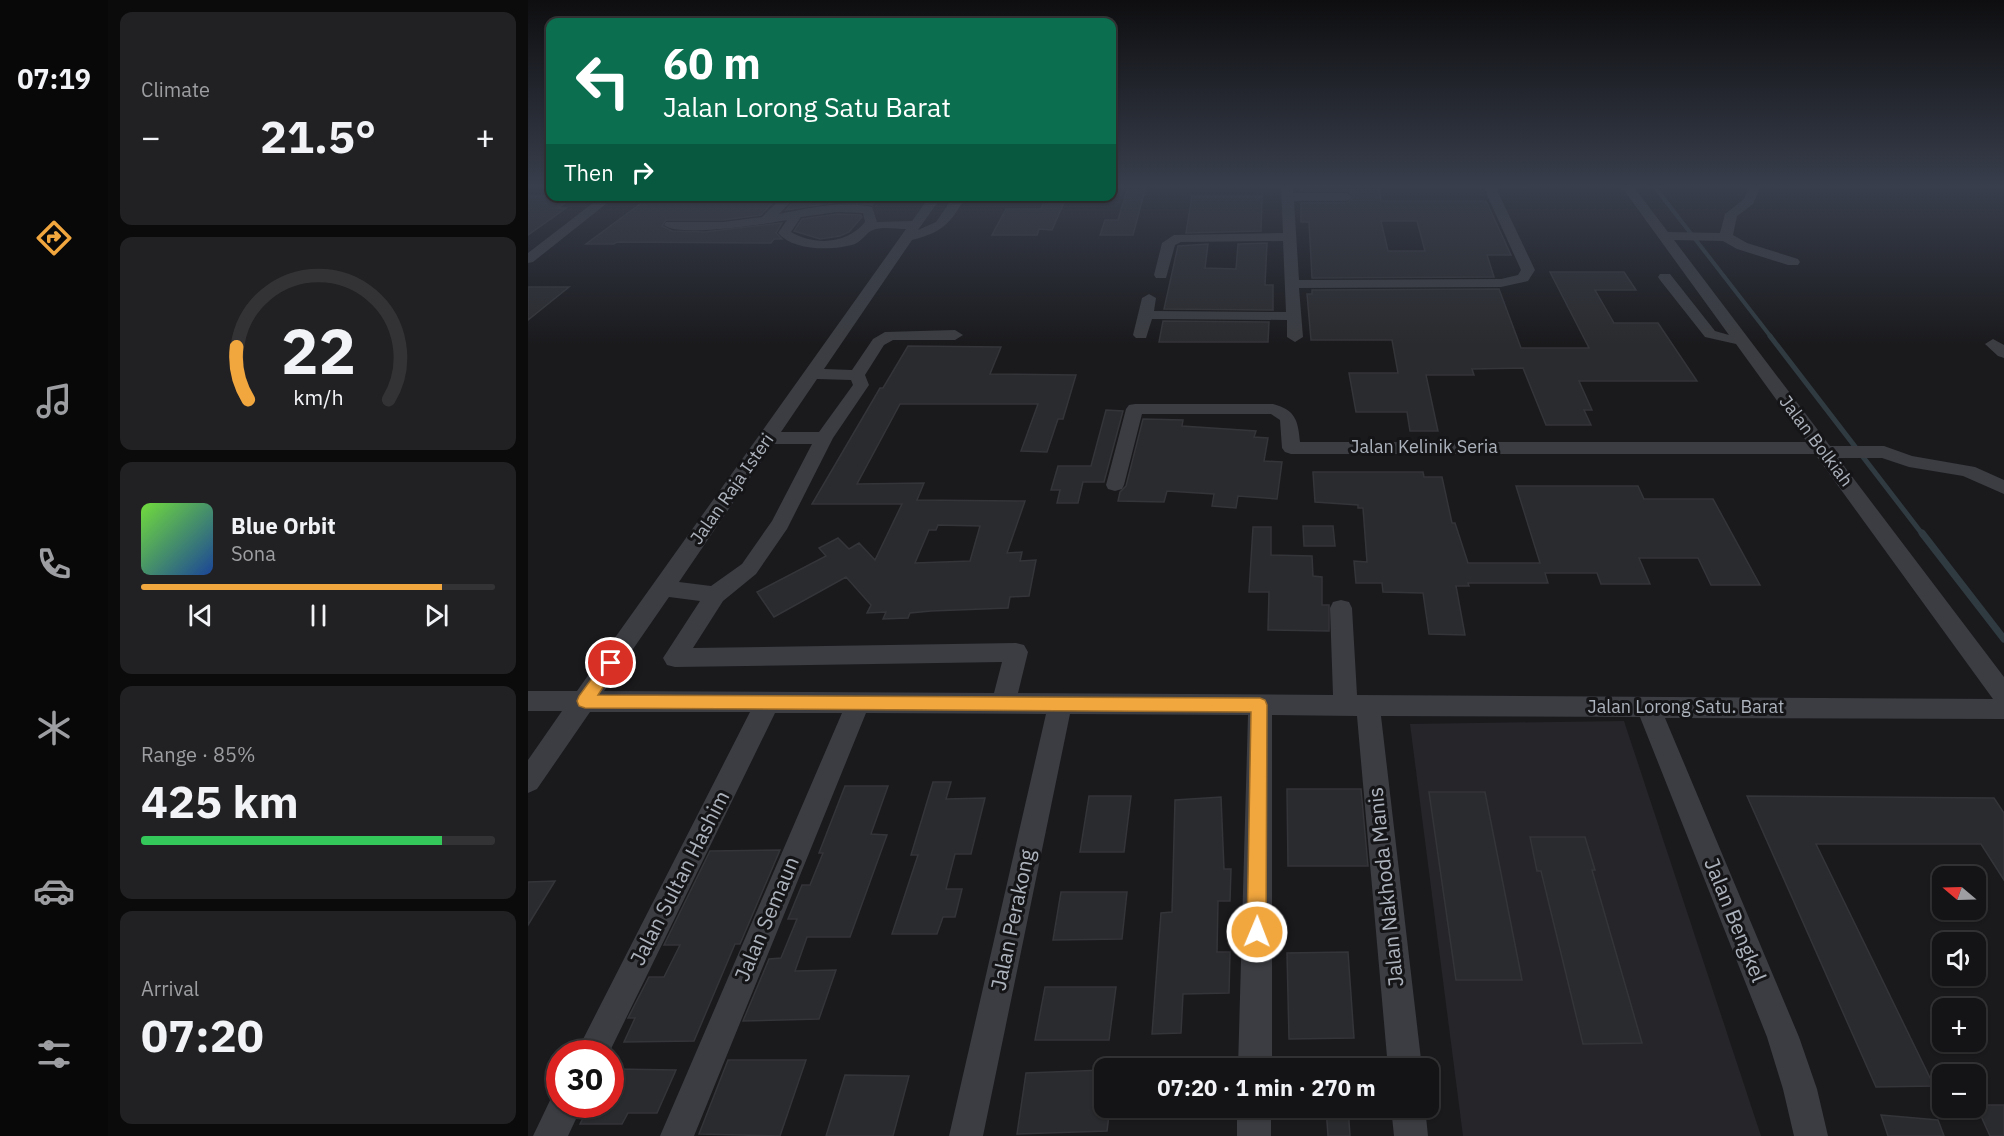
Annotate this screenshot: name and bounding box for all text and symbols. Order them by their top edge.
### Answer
text: 60 m [663,36,761,91]
icon: left [564,42,642,120]
text: 07:19 [17,61,91,96]
text: Climate [141,76,210,103]
text: Jalan Lorong Satu Barat [663,89,951,124]
text: 21.5° [260,107,376,165]
text: − [141,115,161,158]
text: + [475,115,495,158]
icon: right [626,156,659,189]
text: Then [564,158,614,187]
icon: directions [33,217,75,259]
text: 22 [281,310,355,391]
icon: music [33,380,75,422]
text: km/h [293,384,343,412]
street label: Jalan Bolkiah [1775,391,1858,491]
street label: Jalan Raja Isteri [685,429,778,549]
street label: Jalan Kelinik Seria [1350,435,1498,458]
text: Blue Orbit [231,511,336,540]
text: Sona [231,540,276,567]
icon: phone [33,543,75,585]
icon: previous [184,599,217,632]
icon: pause [302,599,335,632]
icon: next [420,599,453,632]
pin [585,637,636,688]
icon: arrive [594,646,627,679]
street label: Jalan Lorong Satu. Barat [1588,695,1784,718]
icon: climate [33,707,75,749]
text: Range · 85% [141,741,256,768]
text: 425 km [141,772,299,830]
street label: Jalan Sultan Hashim [623,785,735,970]
street label: Jalan Nakhoda Manis [1361,786,1409,988]
street label: Jalan Perakong [983,847,1041,993]
street label: Jalan Semaun [727,852,805,985]
street label: Jalan Bengkel [1698,853,1774,986]
north arrow [1932,866,1986,920]
map controls [1932,866,1986,1118]
icon: car [33,870,75,912]
position arrow [1225,900,1289,964]
button: sound [1932,932,1986,986]
text: Arrival [141,975,199,1002]
button: + [1932,998,1986,1052]
text: 07:20 [141,1006,264,1064]
icon: filters [33,1033,75,1075]
speed limit sign: 30 [546,1040,624,1118]
button: − [1932,1064,1986,1118]
text: 07:20 · 1 min · 270 m [1157,1073,1376,1102]

